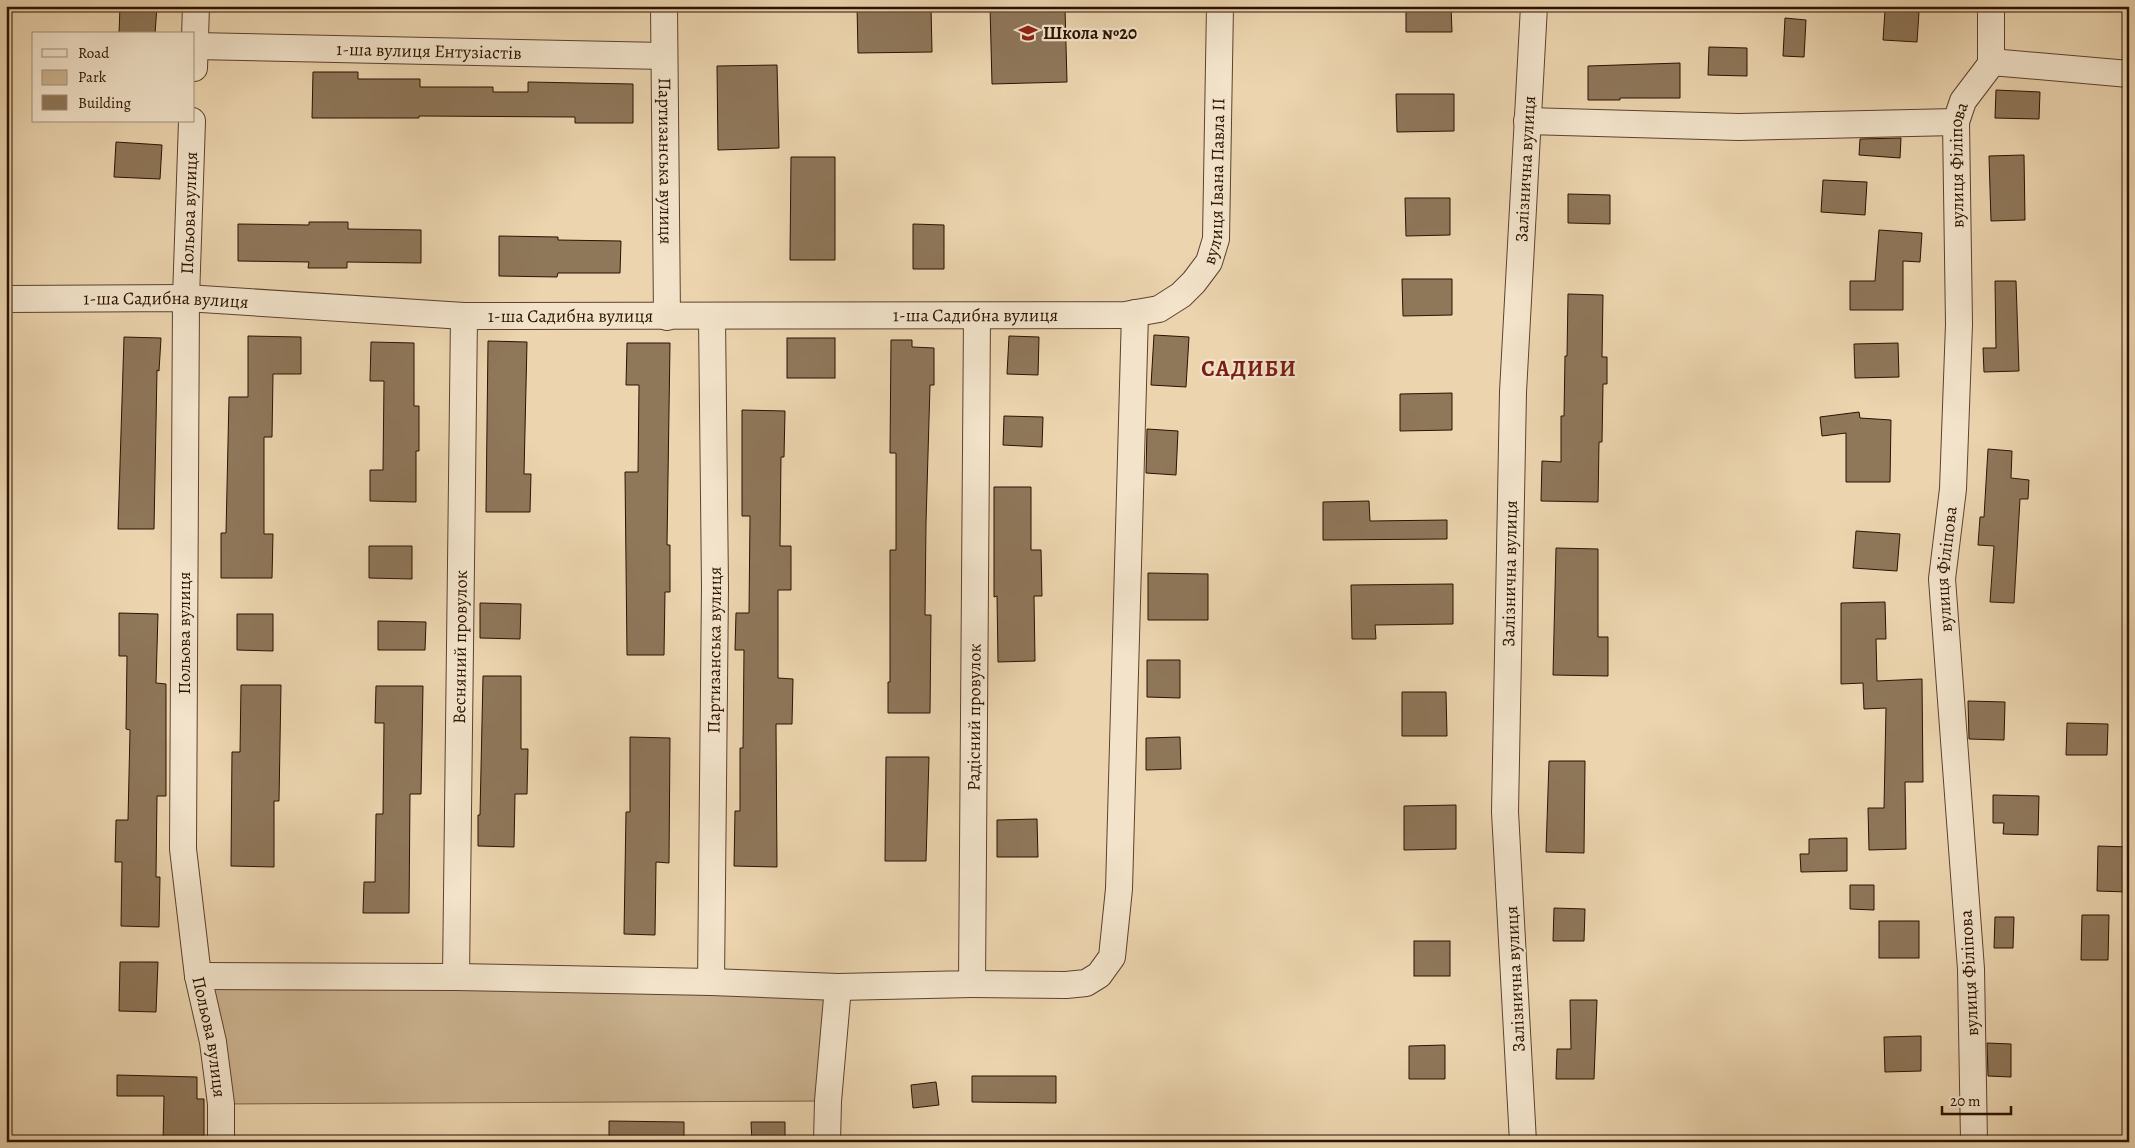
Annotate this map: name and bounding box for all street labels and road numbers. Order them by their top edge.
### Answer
street label: 1-ша вулиця Ентузіастів [336,37,522,65]
street label: Партизанська вулиця [653,77,678,245]
street label: Залізнична вулиця [1509,95,1541,243]
street label: вулиця Івана Павла II [1197,98,1230,268]
street label: вулиця Філіпова [1944,98,1974,228]
street label: Польова вулиця [175,151,203,275]
street label: 1-ша Садибна вулиця [83,286,249,314]
street label: 1-ша Садибна вулиця [893,303,1058,327]
street label: 1-ша Садибна вулиця [488,304,653,328]
street label: Залізнична вулиця [1496,500,1523,647]
street label: вулиця Філіпова [1930,504,1963,633]
street label: Партизанська вулиця [702,566,727,734]
street label: Весняний провулок [447,570,473,724]
street label: Польова вулиця [172,572,196,694]
street label: Радісний провулок [961,643,987,791]
street label: Залізнична вулиця [1499,905,1531,1053]
street label: вулиця Філіпова [1954,909,1984,1037]
street label: Польова вулиця [186,974,232,1099]

